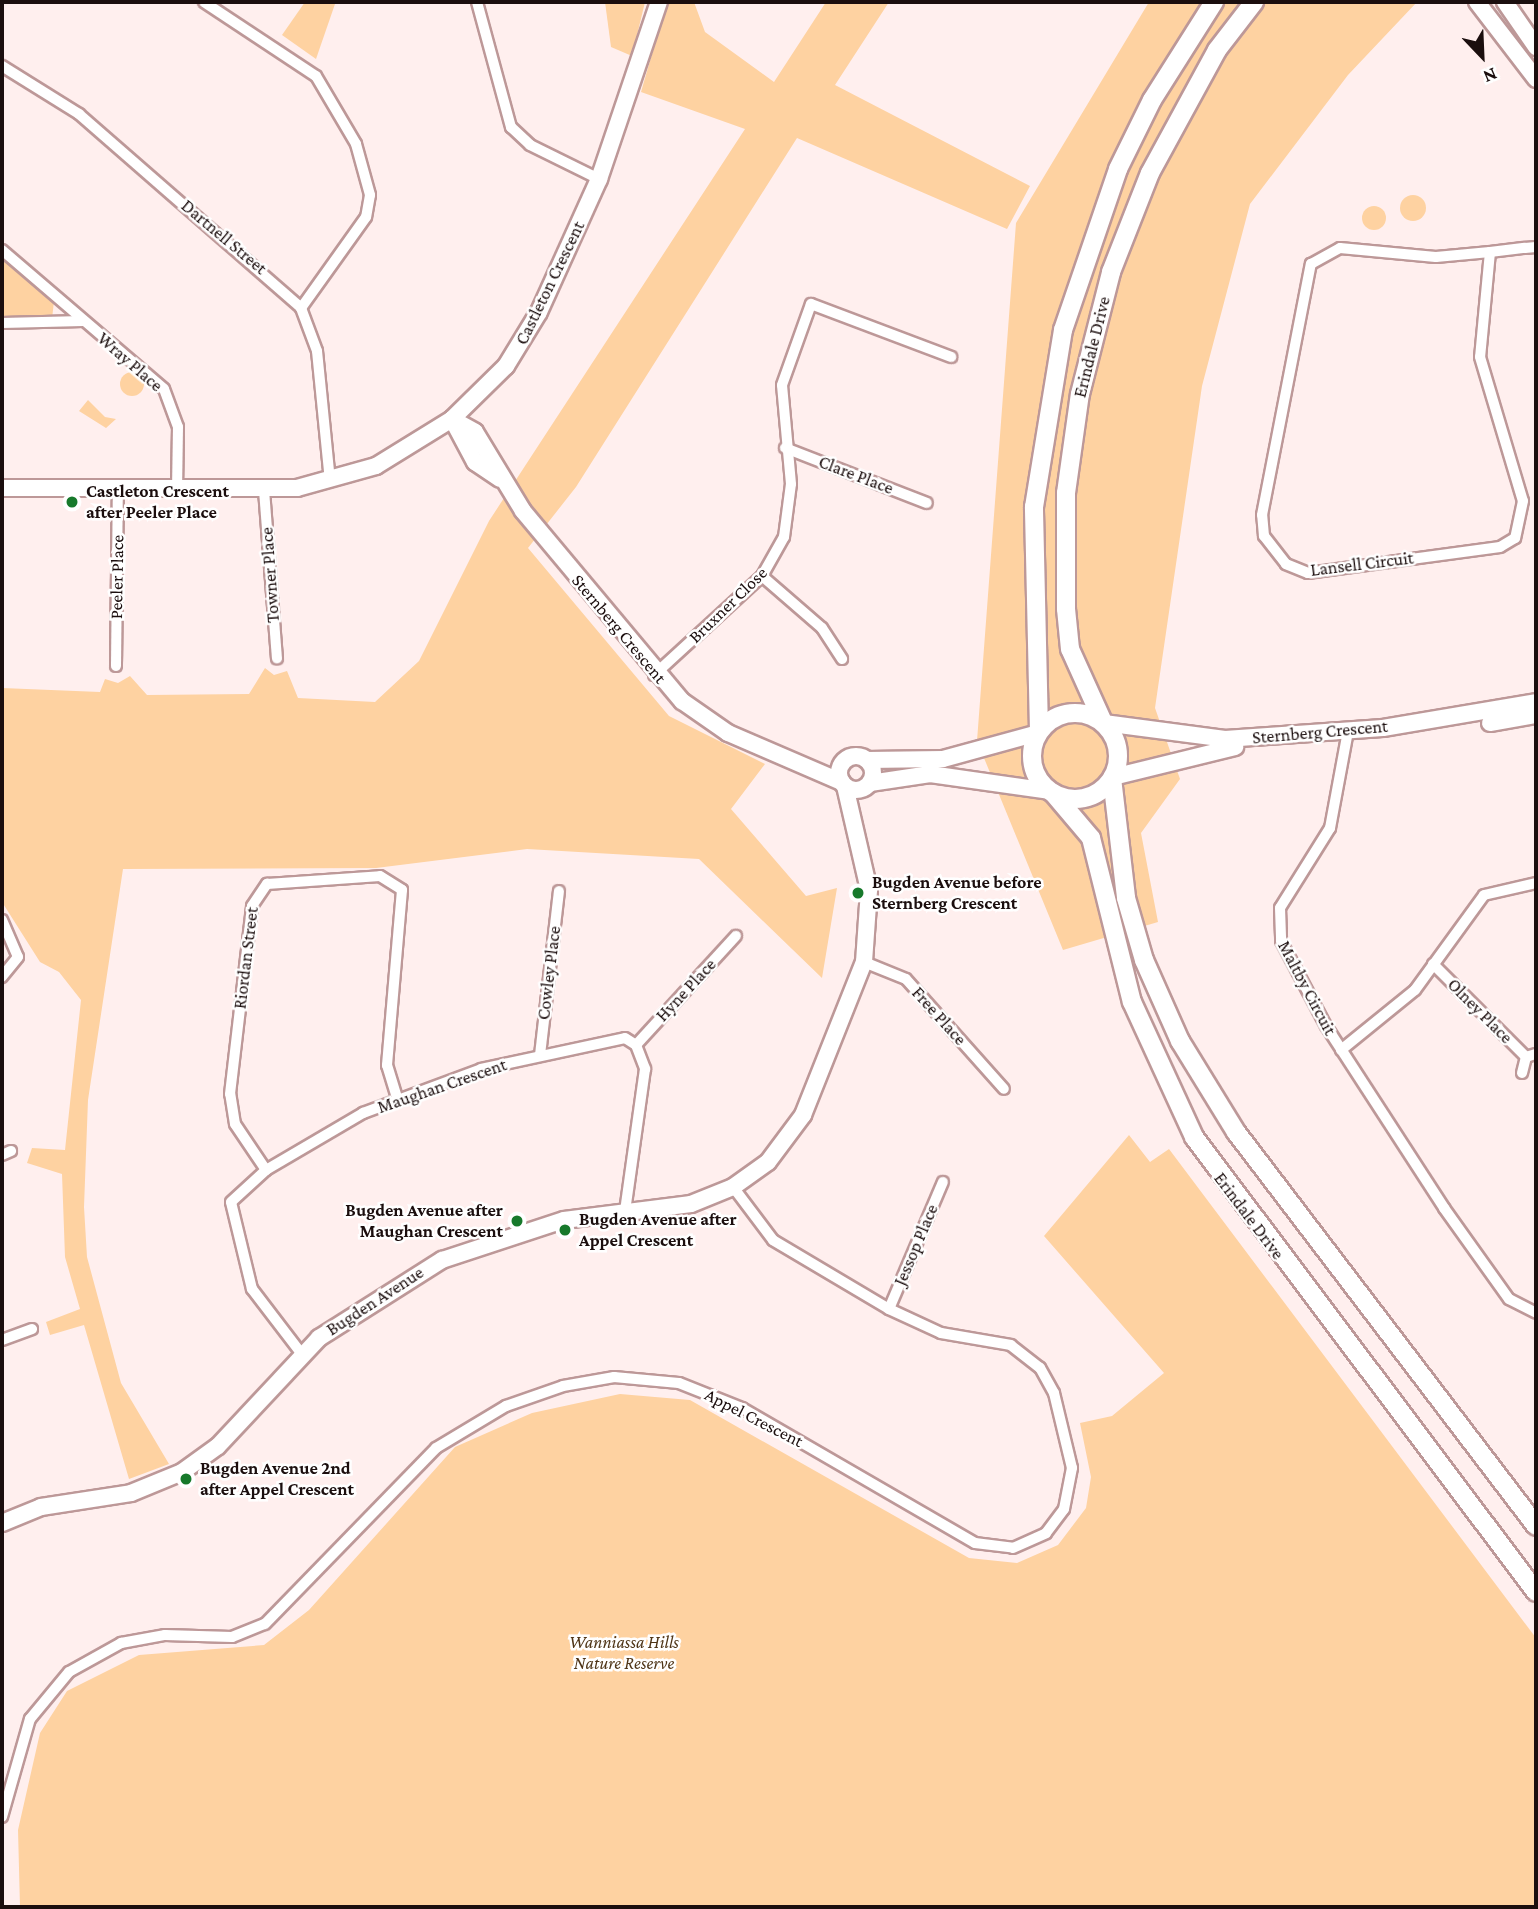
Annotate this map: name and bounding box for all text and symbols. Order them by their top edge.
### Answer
north arrow [1447,21,1517,91]
text: N [1480,64,1500,88]
street label: Dartnell Street [177,195,271,279]
street label: Castleton Crescent [511,218,589,348]
street label: Erindale Drive [1069,294,1115,400]
street label: Wray Place [93,328,167,396]
street label: Clare Place [816,451,896,499]
place label: Castleton Crescent after Peeler Place [86,481,229,524]
marker: Castleton Crescent after Peeler Place [64,494,80,510]
street label: Towner Place [256,526,284,624]
street label: Peeler Place [105,535,129,619]
street label: Lansell Circuit [1309,547,1415,581]
street label: Bruxner Close [684,562,772,648]
street label: Sternberg Crescent [567,570,671,688]
street label: Sternberg Crescent [1251,715,1389,749]
place label: Bugden Avenue before Sternberg Crescent [872,872,1042,914]
marker: Bugden Avenue before Sternberg Crescent [850,885,866,901]
street label: Riordan Street [229,906,263,1010]
street label: Cowley Place [533,925,565,1021]
street label: Maltby Circuit [1273,937,1341,1039]
street label: Hyne Place [651,954,721,1026]
street label: Olney Place [1443,974,1517,1048]
street label: Free Place [907,982,971,1050]
street label: Maughan Crescent [375,1054,509,1118]
street label: Erindale Drive [1209,1168,1289,1264]
place label: Bugden Avenue after Maughan Crescent [345,1200,503,1242]
street label: Jessop Place [889,1201,943,1289]
place label: Bugden Avenue after Appel Crescent [579,1209,737,1252]
marker: Bugden Avenue after Maughan Crescent [509,1213,525,1229]
marker: Bugden Avenue after Appel Crescent [557,1222,573,1238]
street label: Bugden Avenue [322,1262,428,1340]
street label: Appel Crescent [701,1384,807,1452]
place label: Bugden Avenue 2nd after Appel Crescent [200,1458,354,1500]
marker: Bugden Avenue 2nd after Appel Crescent [178,1471,194,1487]
park label: Wanniassa Hills Nature Reserve [569,1632,679,1674]

